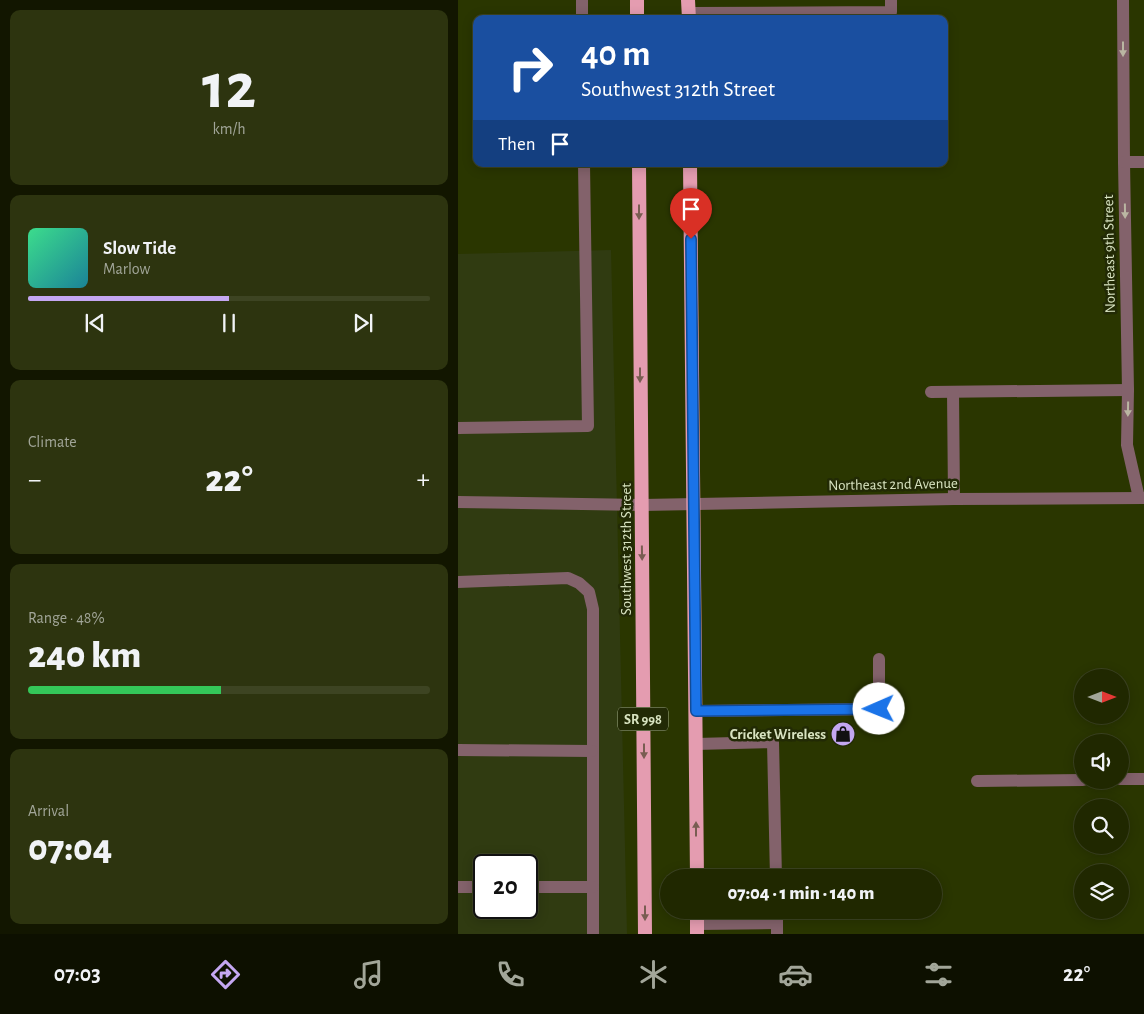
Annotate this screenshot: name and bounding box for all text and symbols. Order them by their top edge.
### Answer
icon: right [498,35,563,100]
text: 40 m [581,37,650,72]
one-way arrow [1119,41,1127,57]
text: 12 [202,55,256,120]
text: Southwest 312th Street [581,78,775,100]
text: km/h [212,121,246,137]
icon: arrive [546,130,574,158]
text: Then [498,135,536,154]
pin [670,188,712,239]
street label: Northeast 9th Street [1101,194,1118,313]
icon: arrive [677,195,705,223]
one-way arrow [1121,203,1129,219]
one-way arrow [635,205,643,221]
text: Slow Tide [103,239,176,258]
text: Marlow [103,261,150,277]
icon: previous [81,309,109,337]
icon: pause [215,309,243,337]
icon: next [349,309,377,337]
one-way arrow [636,367,644,383]
one-way arrow [1124,401,1132,417]
text: Climate [28,434,77,450]
text: 22° [205,461,253,499]
text: − [28,466,41,494]
text: + [417,466,430,494]
street label: Northeast 2nd Avenue [828,476,958,493]
street label: Southwest 312th Street [619,483,634,615]
one-way arrow [638,546,646,562]
text: Range · 48% [28,610,105,626]
text: 240 km [28,637,141,675]
north arrow [1074,669,1129,724]
map controls [1074,669,1129,919]
position arrow [852,682,904,734]
road number: SR 998 [618,708,668,731]
shop icon: Cricket Wireless [830,721,856,747]
place label: Cricket Wireless [730,727,826,742]
button: sound [1074,734,1129,789]
one-way arrow [640,743,648,759]
button: search [1074,799,1129,854]
text: Arrival [28,803,69,819]
one-way arrow [692,821,700,837]
text: 07:04 [28,830,112,868]
speed limit sign: 20 [473,854,538,919]
button: layers [1074,864,1129,919]
text: 07:04 · 1 min · 140 m [727,884,875,903]
one-way arrow [641,906,649,922]
icon: directions [208,957,243,992]
icon: music [351,957,386,992]
icon: phone [493,957,528,992]
icon: climate [636,957,671,992]
icon: car [778,957,813,992]
icon: filters [921,957,956,992]
text: 07:03 [54,963,101,985]
text: 22° [1063,963,1090,985]

